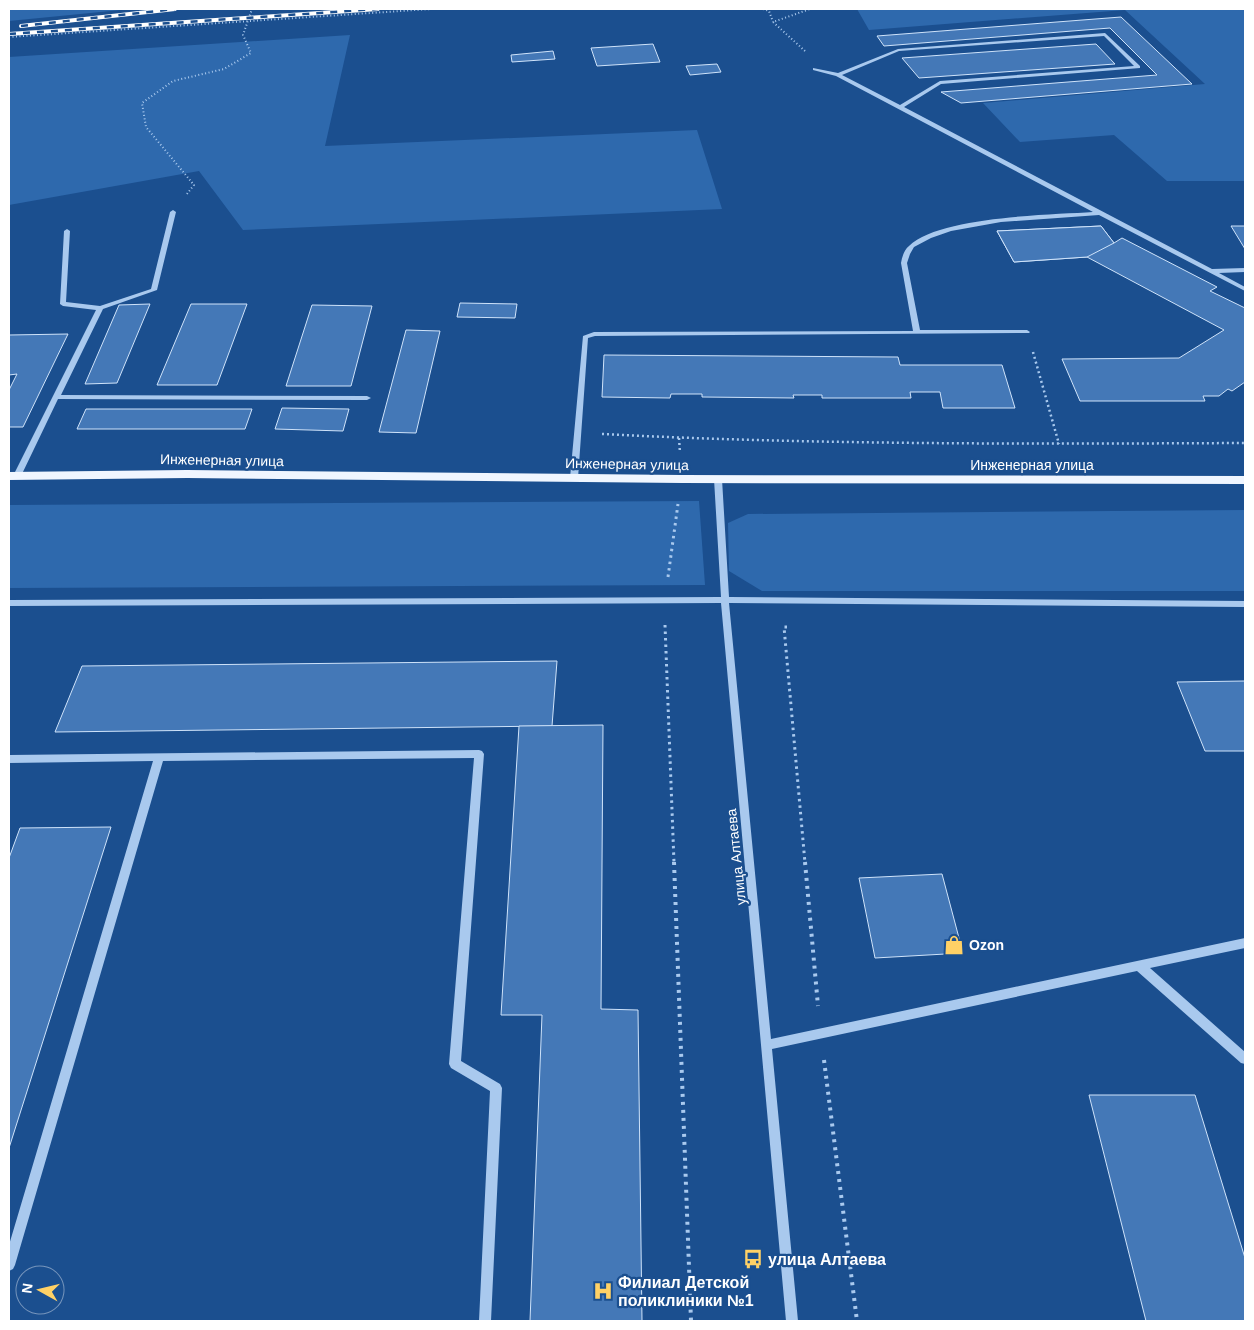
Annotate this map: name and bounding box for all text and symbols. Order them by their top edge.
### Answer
street label: Инженерная улица [160,451,284,469]
street label: Инженерная улица [565,455,689,473]
street label: Инженерная улица [970,457,1094,473]
street label: улица Алтаева [723,808,749,906]
shop icon: Ozon [943,934,965,956]
place label: Ozon [969,937,1004,953]
bus stop icon: улица Алтаева [742,1248,764,1270]
place label: улица Алтаева [768,1251,886,1268]
north arrow [15,1265,65,1315]
place label: Филиал Детской поликлиники №1 [618,1274,754,1309]
hospital icon: Филиал Детской поликлиники №1 [592,1280,614,1302]
text: N [18,1282,36,1294]

